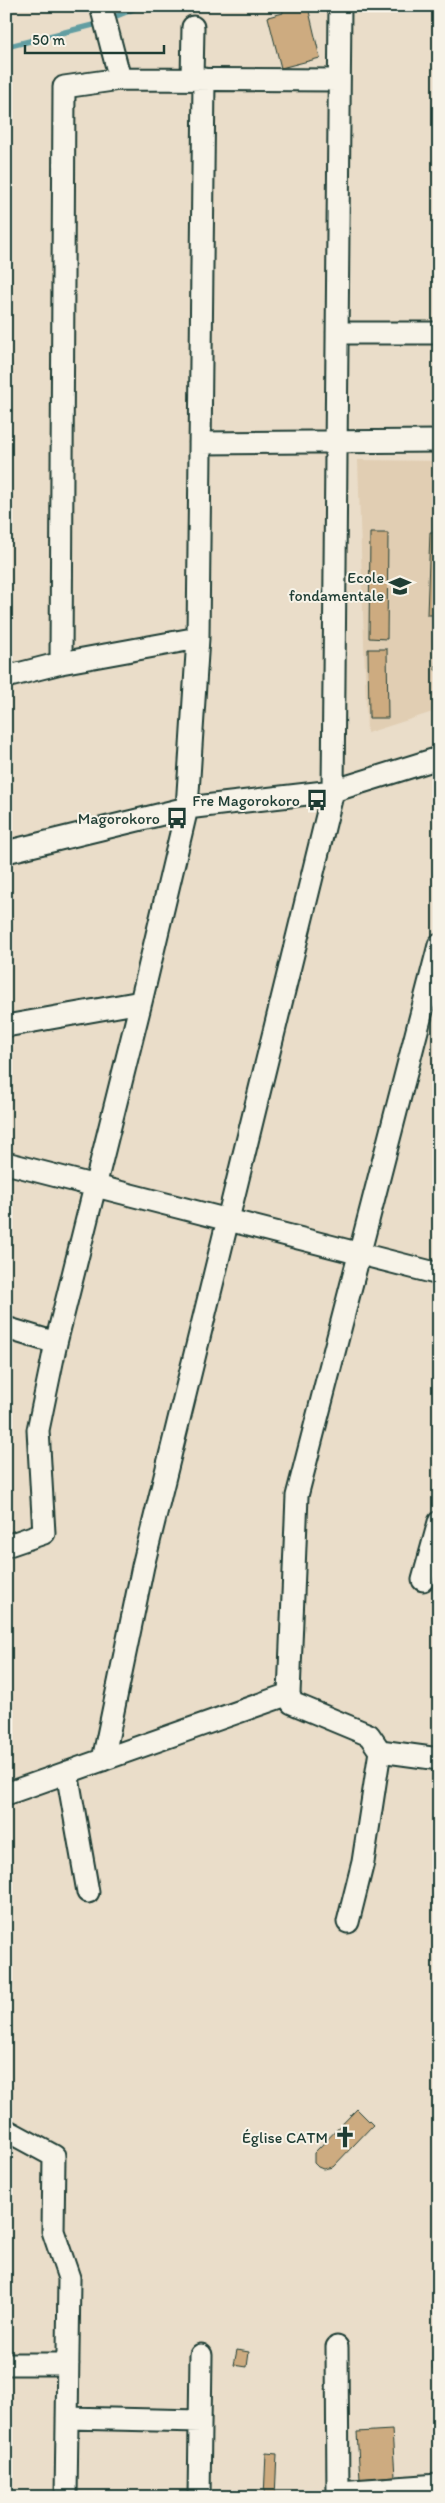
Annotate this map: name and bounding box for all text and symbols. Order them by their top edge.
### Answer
scale bar [25,22,164,54]
text: 50 m [32,31,65,49]
place label: Ecole fondamentale [289,568,384,605]
school or university icon: Ecole fondamentale [387,573,413,599]
bus stop icon: Fre Magorokoro [304,787,330,813]
place label: Fre Magorokoro [192,791,300,810]
bus stop icon: Magorokoro [164,805,190,831]
place label: Magorokoro [78,809,160,828]
church icon: Église CATM [332,2124,358,2150]
place label: Église CATM [242,2128,328,2147]

